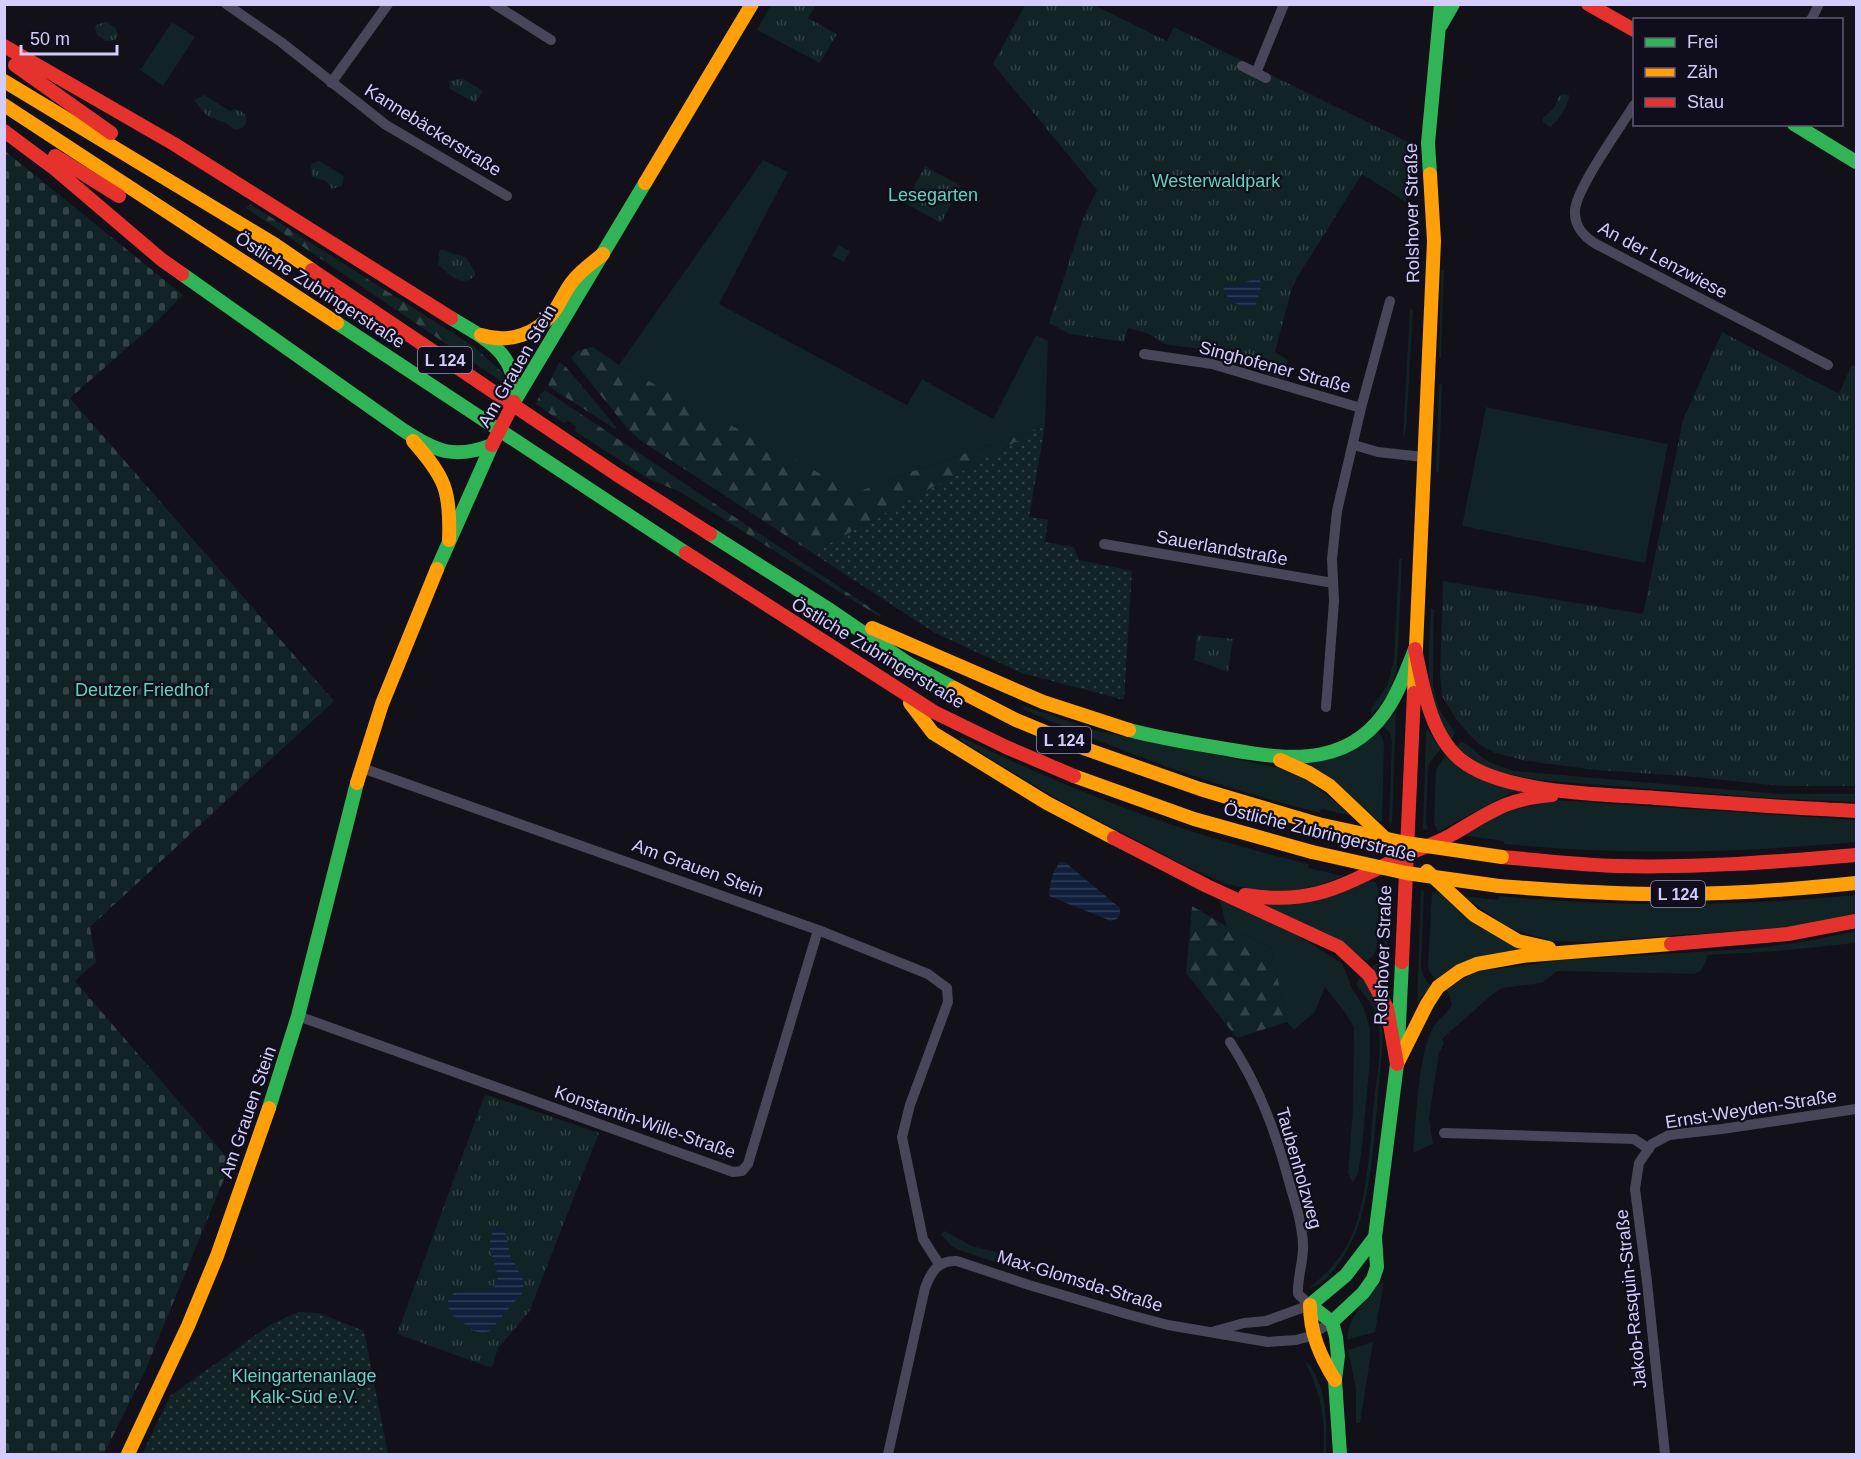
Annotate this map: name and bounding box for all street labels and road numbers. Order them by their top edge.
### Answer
street label: Kannebäckerstraße [361,80,505,180]
street label: Rolshover Straße [1401,143,1423,283]
street label: An der Lenzwiese [1595,218,1731,302]
street label: Östliche Zubringerstraße [231,228,409,352]
street label: Am Grauen Stein [474,301,560,431]
street label: Singhofener Straße [1197,337,1353,397]
road number: L 124 [418,347,472,373]
street label: Sauerlandstraße [1155,527,1289,569]
street label: Östliche Zubringerstraße [788,593,968,713]
road number: L 124 [1037,727,1091,753]
street label: Östliche Zubringerstraße [1221,798,1419,866]
street label: Am Grauen Stein [630,835,766,901]
road number: L 124 [1651,881,1705,907]
street label: Rolshover Straße [1371,885,1395,1025]
street label: Am Grauen Stein [216,1043,280,1181]
street label: Konstantin-Wille-Straße [552,1082,738,1162]
street label: Ernst-Weyden-Straße [1664,1086,1838,1132]
street label: Taubenholzweg [1272,1105,1326,1231]
street label: Jakob-Rasquin-Straße [1612,1208,1650,1390]
street label: Max-Glomsda-Straße [995,1246,1165,1316]

